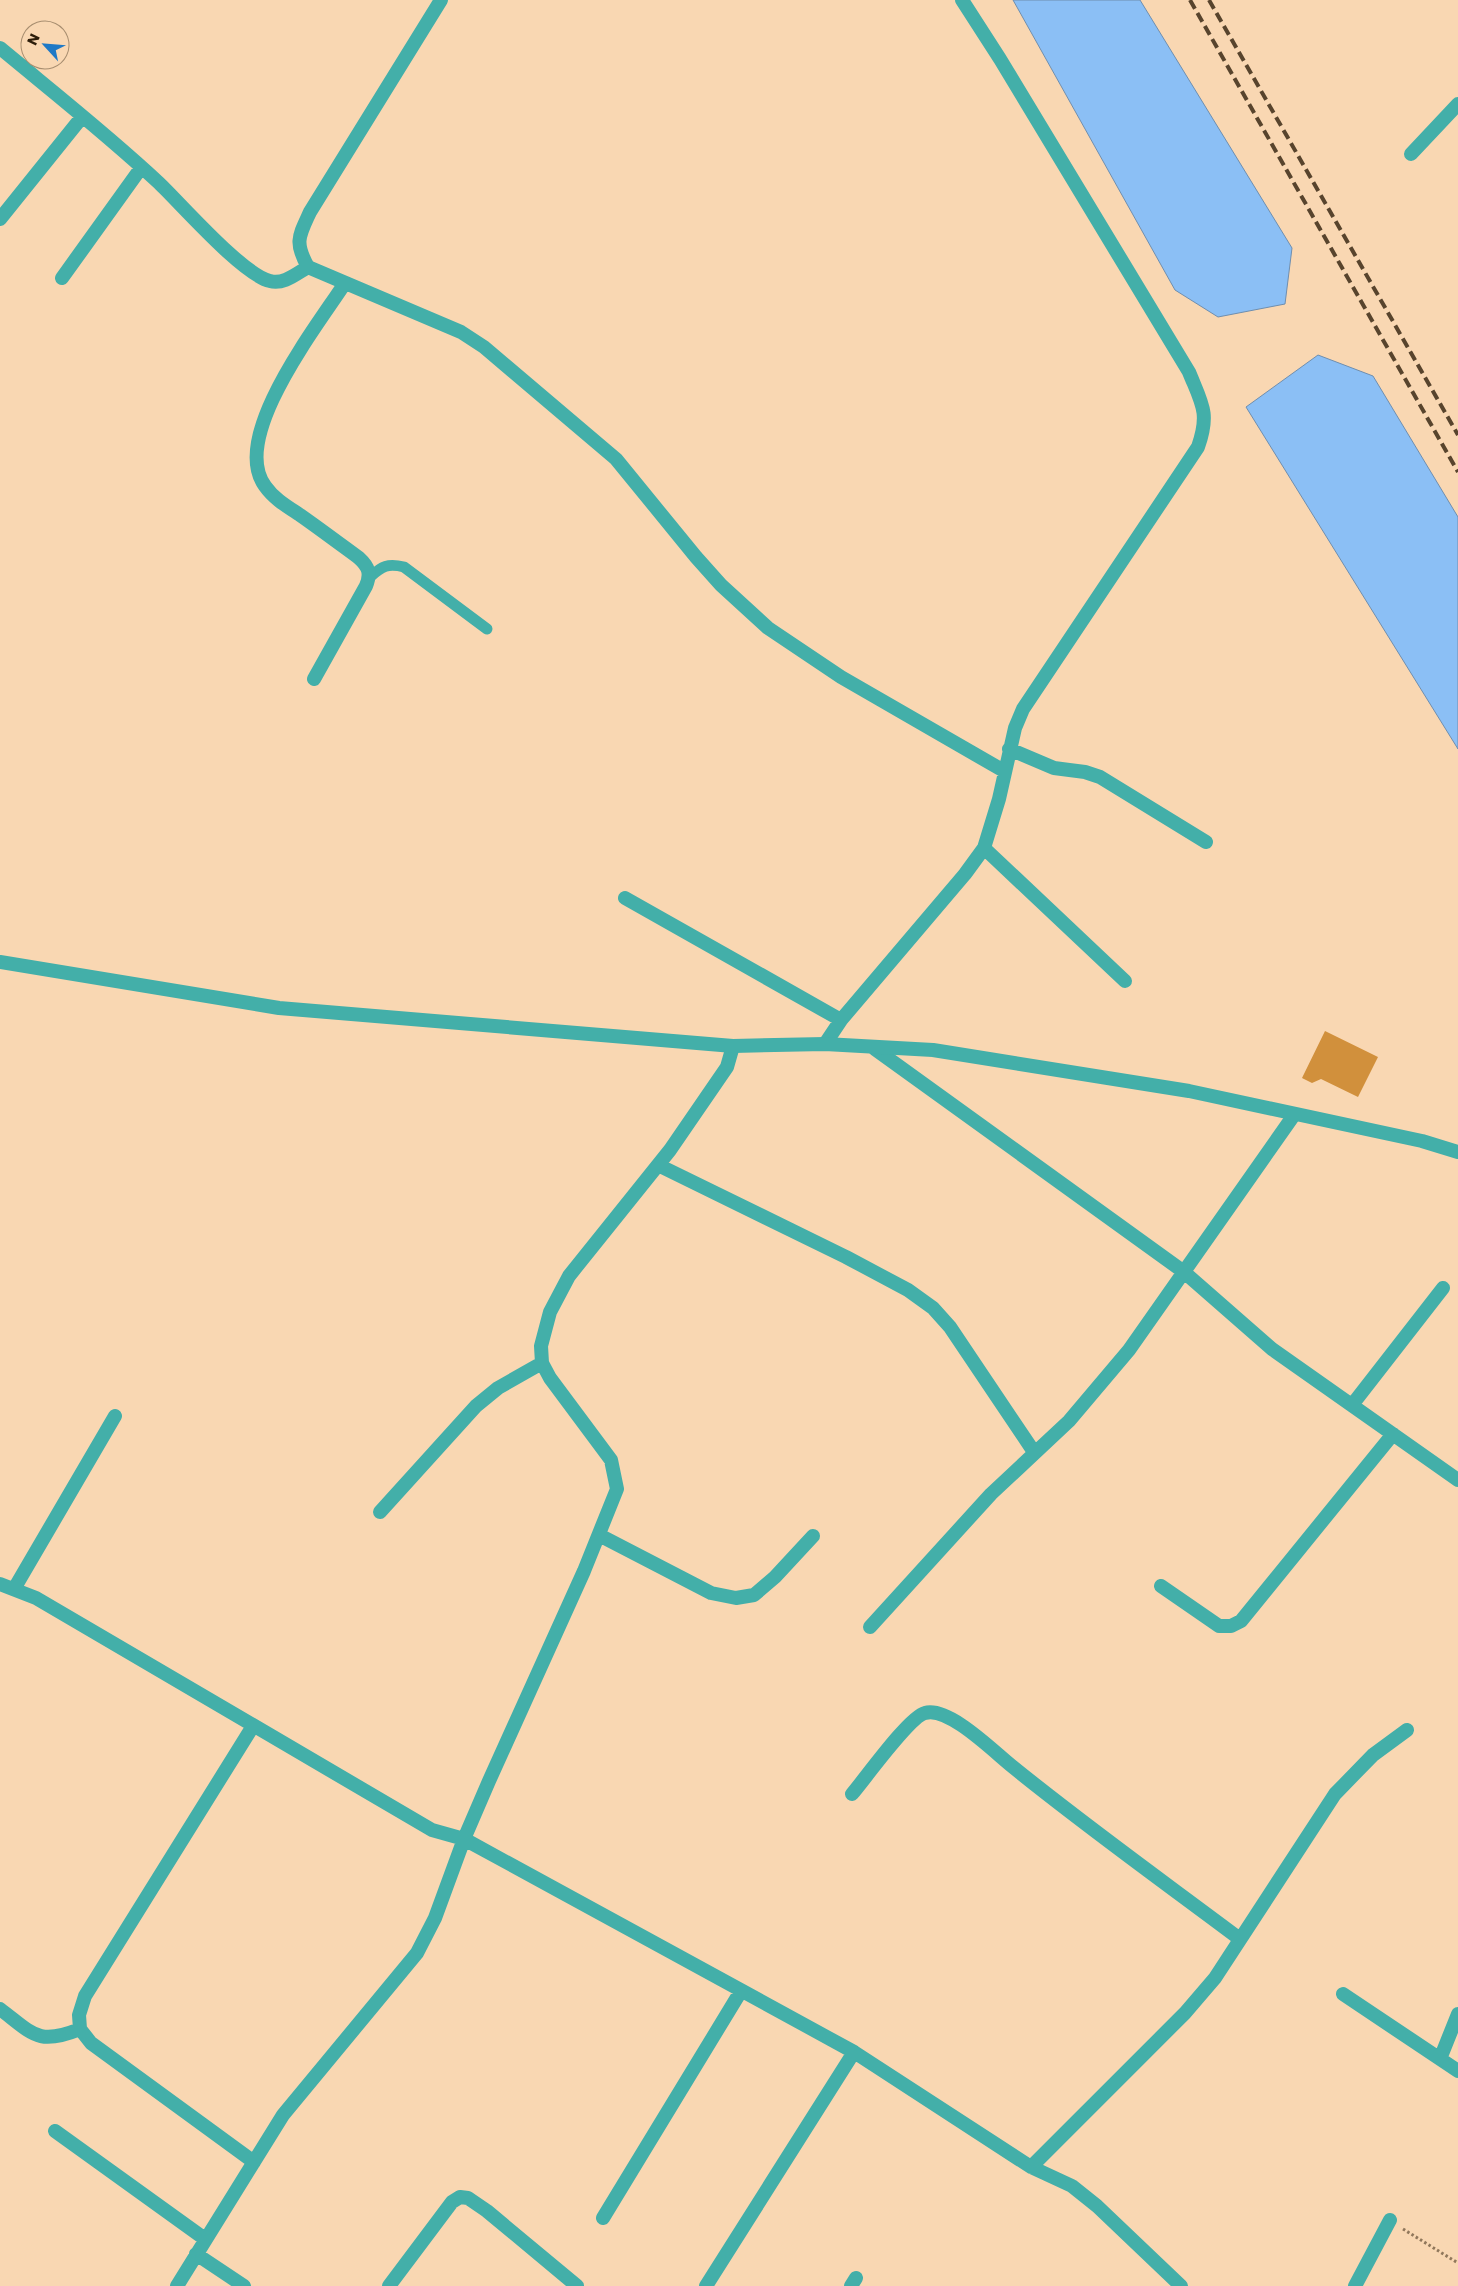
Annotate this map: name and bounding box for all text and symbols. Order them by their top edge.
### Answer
north arrow [20,20,70,70]
text: N [22,30,45,48]

